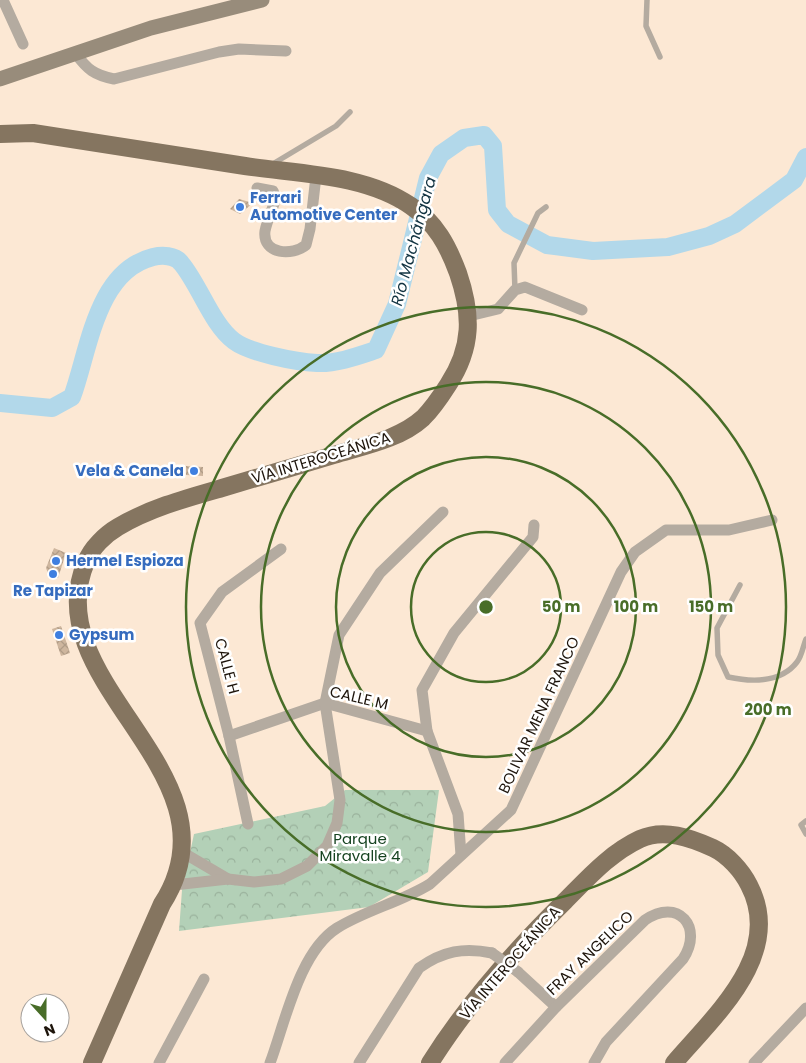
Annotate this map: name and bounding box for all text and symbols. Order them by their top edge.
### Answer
water label: Río Machángara [385,174,442,308]
place label: Ferrari Automotive Center [250,187,398,225]
marker: Ferrari Automotive Center [234,201,246,213]
street label: VÍA INTEROCEÁNICA [249,426,393,489]
place label: Vela & Canela [75,460,184,481]
marker: Vela & Canela [188,465,200,477]
place label: Hermel Espioza [66,550,184,571]
marker: Hermel Espioza [50,555,62,567]
marker: Re Tapizar [47,568,59,580]
place label: Re Tapizar [13,580,94,601]
text: 50 m [542,596,580,617]
text: 100 m [614,596,658,617]
text: 150 m [689,596,733,617]
centre of rings [477,598,495,616]
place label: Gypsum [69,624,135,645]
marker: Gypsum [53,629,65,641]
street label: BOLIVAR MENA FRANCO [493,633,584,796]
street label: CALLE H [210,636,245,696]
street label: CALLE M [328,681,390,714]
text: 200 m [744,699,792,720]
park label: Parque Miravalle 4 [319,828,401,866]
street label: VÍA INTEROCEÁNICA [454,901,565,1024]
street label: FRAY ANGELICO [542,906,638,999]
north arrow [20,993,70,1043]
text: N [41,1019,58,1041]

